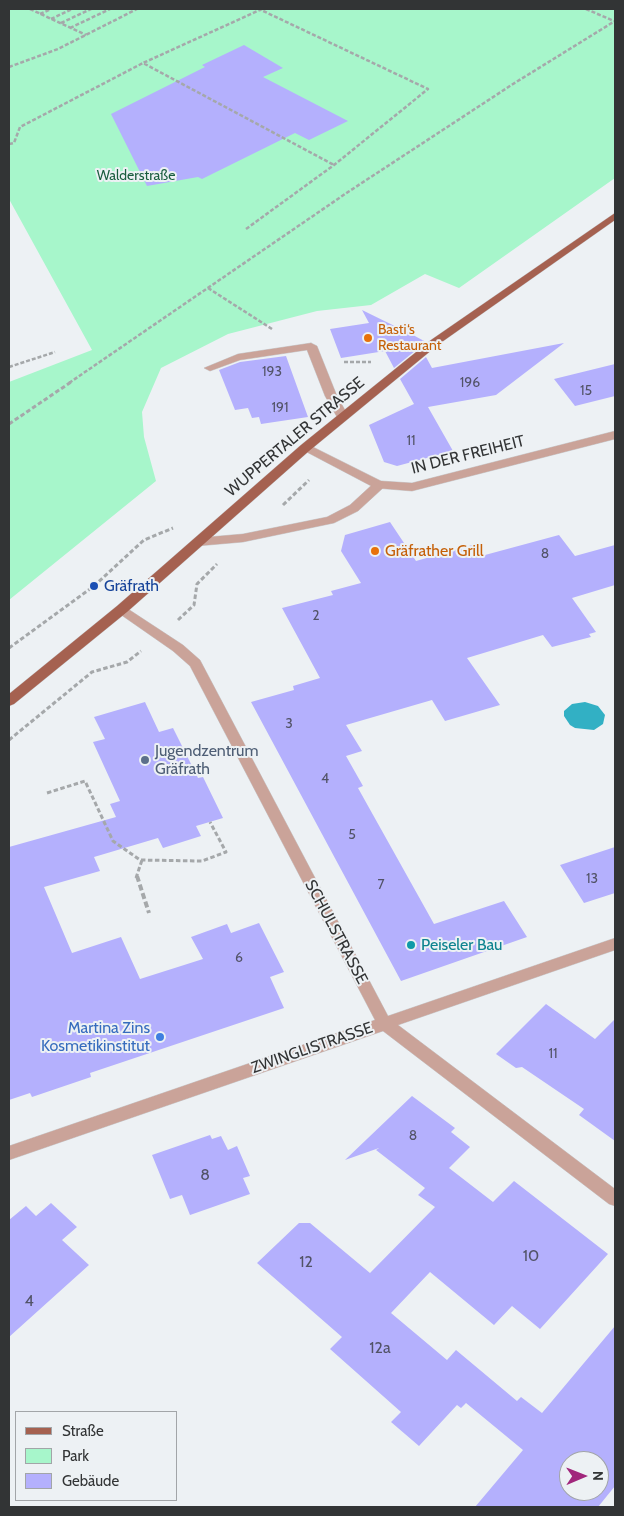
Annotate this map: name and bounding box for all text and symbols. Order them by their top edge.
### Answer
park label: Walderstraße [97,168,175,184]
place label: Basti‘s Restaurant [378,322,441,354]
marker: Basti‘s Restaurant [362,332,374,344]
house number: 193 [262,364,282,380]
street label: WUPPERTALER STRASSE [221,373,369,501]
house number: 196 [460,375,480,391]
house number: 15 [580,383,592,399]
house number: 191 [271,400,289,416]
street label: IN DER FREIHEIT [409,432,527,478]
house number: 11 [406,433,416,449]
place label: Gräfrather Grill [385,541,484,561]
marker: Gräfrather Grill [369,545,381,557]
house number: 8 [541,546,549,562]
place label: Gräfrath [104,576,159,596]
marker: Gräfrath [88,580,100,592]
house number: 2 [312,608,320,624]
house number: 3 [285,716,293,732]
place label: Jugendzentrum Gräfrath [155,741,259,779]
marker: Jugendzentrum Gräfrath [139,754,151,766]
house number: 4 [321,771,329,787]
house number: 5 [348,827,356,843]
house number: 13 [586,871,598,887]
street label: SCHULSTRASSE [301,877,371,987]
house number: 7 [377,877,385,893]
place label: Peiseler Bau [421,935,503,955]
marker: Peiseler Bau [405,939,417,951]
house number: 6 [235,950,243,966]
place label: Martina Zins Kosmetikinstitut [41,1018,150,1056]
street label: ZWINGLISTRASSE [249,1018,375,1078]
marker: Martina Zins Kosmetikinstitut [154,1031,166,1043]
house number: 11 [548,1046,558,1062]
house number: 8 [409,1128,417,1144]
house number: 8 [200,1165,210,1185]
house number: 10 [523,1246,539,1266]
house number: 12 [299,1252,313,1272]
house number: 4 [24,1291,34,1311]
house number: 12a [369,1338,391,1358]
legend [15,1411,178,1501]
text: Straße [62,1422,104,1440]
text: Park [62,1447,89,1465]
north arrow [559,1451,609,1501]
text: N [589,1471,607,1481]
text: Gebäude [62,1472,119,1490]

